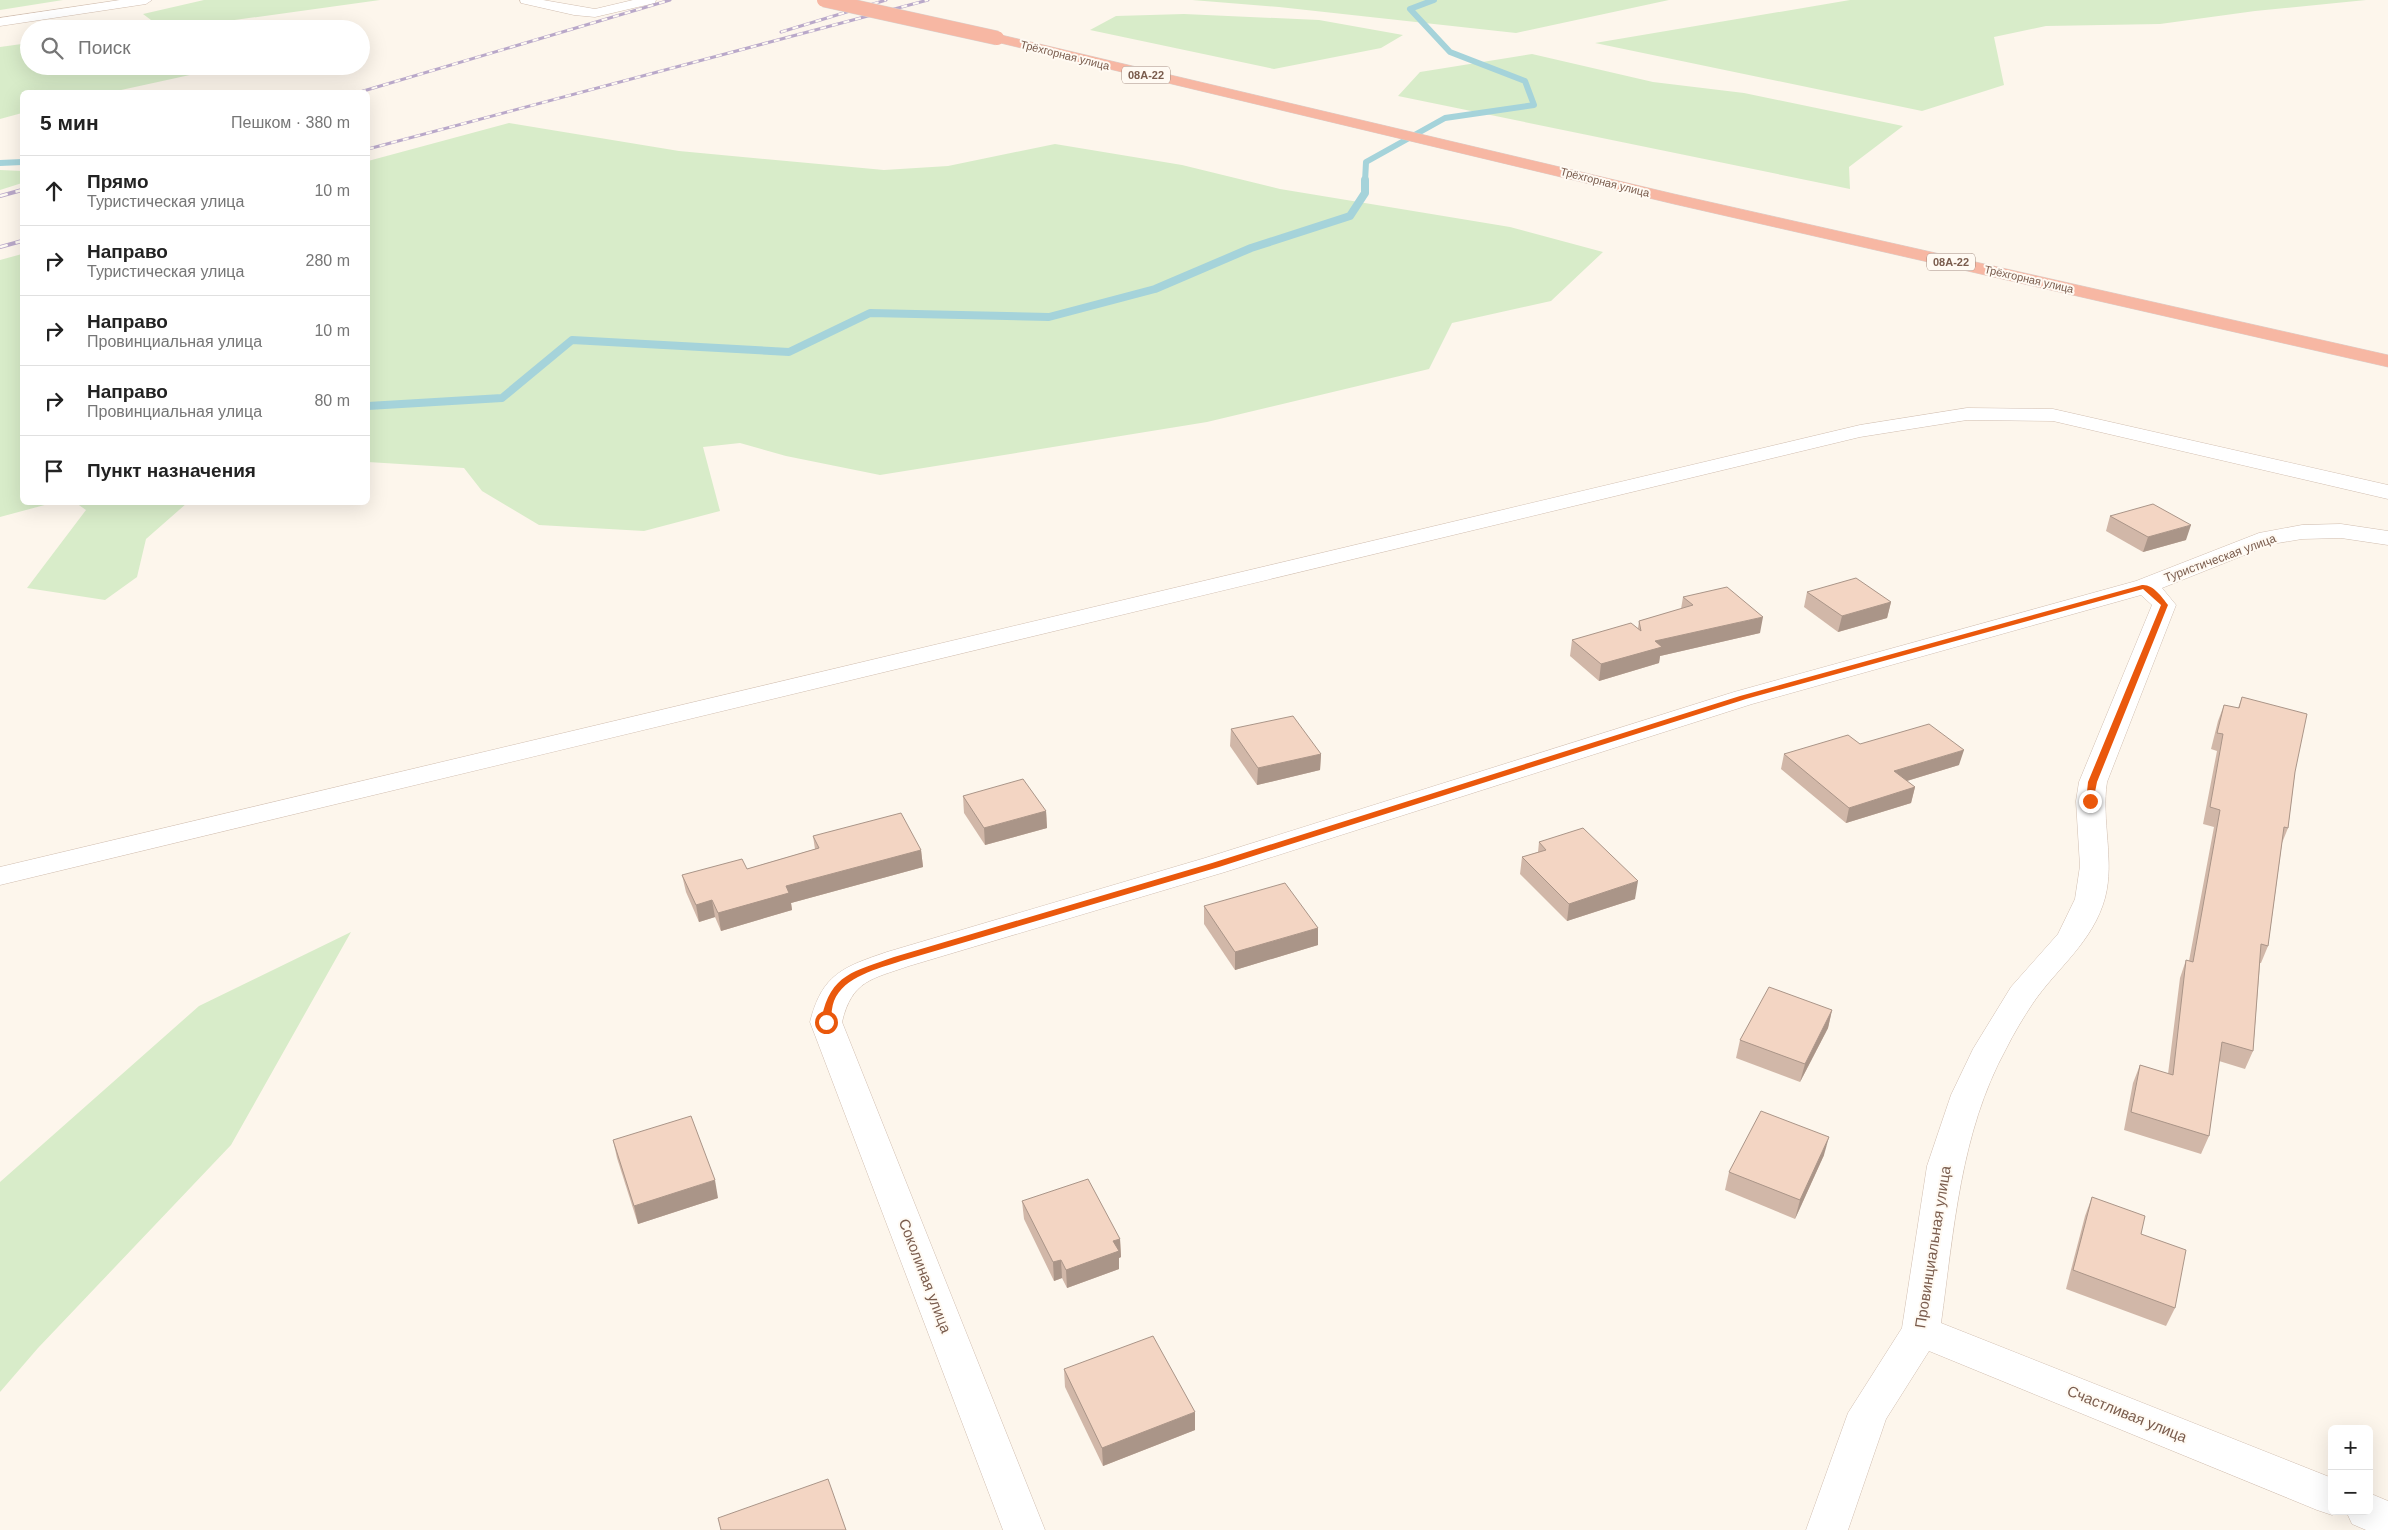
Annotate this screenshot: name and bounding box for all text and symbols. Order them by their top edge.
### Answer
search box [20,20,370,75]
icon: search [38,34,66,62]
text: Поиск [78,37,131,58]
street label: Трёхгорная улица [1019,38,1112,72]
road number: 08А-22 [1122,66,1170,84]
text: 5 мин [40,111,99,134]
text: Пешком · 380 m [231,114,350,131]
street label: Трёхгорная улица [1559,165,1652,199]
text: Прямо [87,171,149,192]
icon: ahead [40,177,68,205]
text: 10 m [314,182,350,199]
text: Туристическая улица [87,193,244,210]
text: Направо [87,241,168,262]
icon: right [40,247,68,275]
text: 280 m [306,252,350,269]
road number: 08А-22 [1927,253,1975,270]
text: Туристическая улица [87,263,244,280]
street label: Трёхгорная улица [1983,263,2076,295]
text: Направо [87,311,168,332]
icon: right [40,317,68,345]
text: 10 m [314,322,350,339]
text: Провинциальная улица [87,333,262,350]
text: Направо [87,381,168,402]
icon: right [40,387,68,415]
text: 80 m [314,392,350,409]
text: Провинциальная улица [87,403,262,420]
icon: arrive [40,457,68,485]
text: Пункт назначения [87,460,256,481]
street label: Туристическая улица [2162,531,2278,585]
route end [2079,790,2102,813]
route start [815,1011,838,1034]
street label: Провинциальная улица [1911,1164,1954,1329]
street label: Соколиная улица [896,1216,955,1336]
street label: Счастливая улица [2065,1382,2190,1446]
map controls [2328,1425,2373,1515]
button: + [2328,1425,2373,1470]
button: − [2328,1470,2373,1515]

